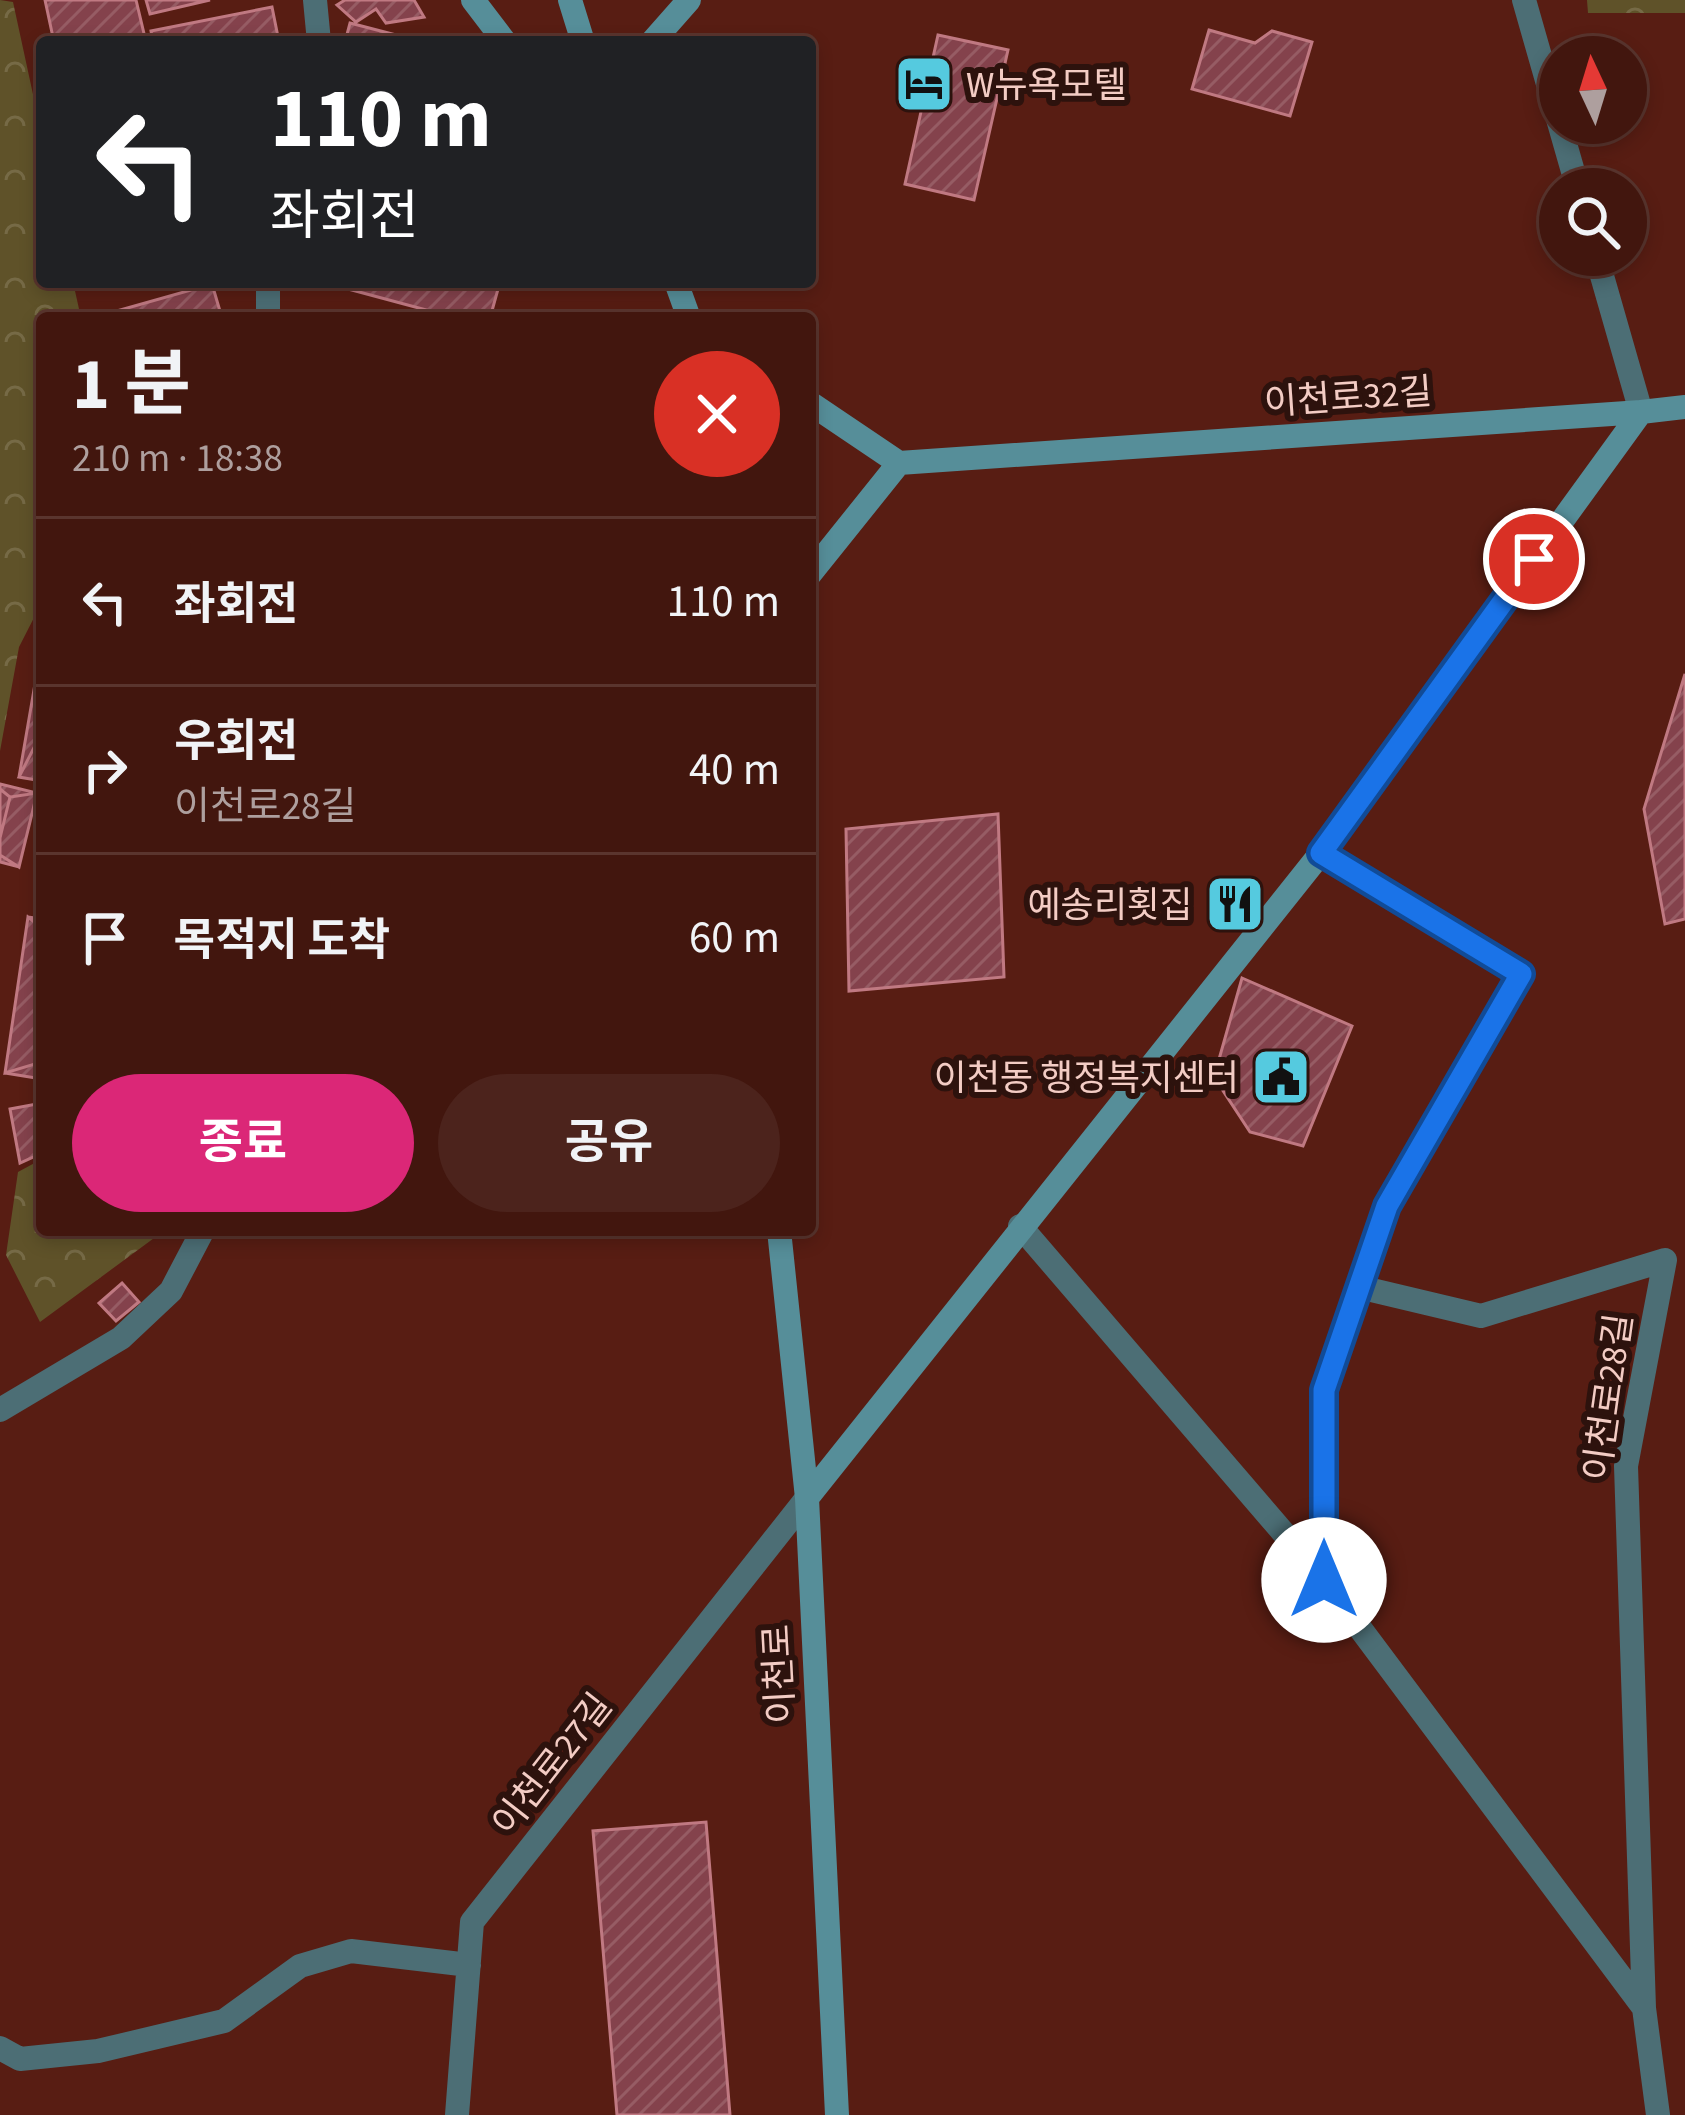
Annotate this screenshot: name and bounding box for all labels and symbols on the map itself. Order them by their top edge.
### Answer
north arrow [1539,36,1647,144]
hotel icon: W뉴욕모텔 [893,53,955,115]
place label: W뉴욕모텔 [966,60,1127,111]
street label: 이천로32길 [1262,366,1434,429]
pin [1483,508,1585,610]
restaurant icon: 예송리횟집 [1204,873,1266,935]
place label: 예송리횟집 [1027,880,1193,931]
public building icon: 이천동 행정복지센터 [1250,1046,1312,1108]
place label: 이천동 행정복지센터 [934,1053,1239,1104]
street label: 이천로28길 [1572,1310,1645,1484]
position arrow [1261,1517,1387,1643]
street label: 이천로 [751,1623,808,1725]
street label: 이천로27길 [480,1683,624,1847]

